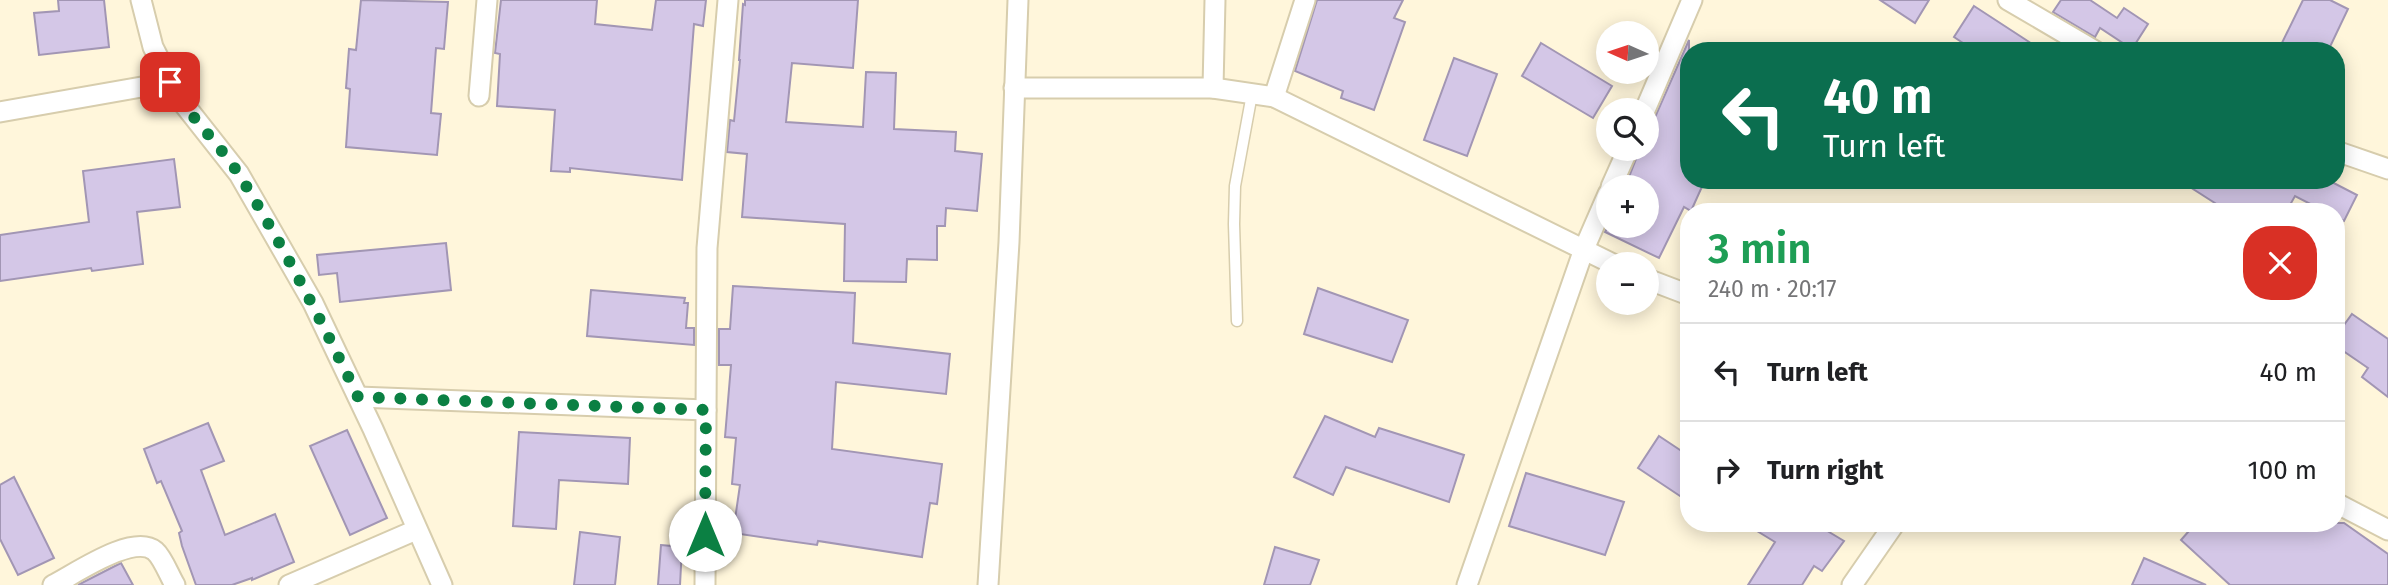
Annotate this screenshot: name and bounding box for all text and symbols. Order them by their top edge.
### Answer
north arrow [1596,21,1659,84]
map controls [1596,21,1659,315]
pin [140,52,200,112]
icon: arrive [151,63,189,101]
text: 40 m [1823,67,1932,126]
icon: left [1708,70,1799,161]
button: search [1596,98,1659,161]
text: Turn left [1823,127,1945,165]
button: + [1596,175,1659,238]
text: 3 min [1708,224,1812,274]
button: close [2243,226,2317,300]
button: − [1596,252,1659,315]
text: 240 m · 20:17 [1708,275,1836,303]
icon: left [1708,353,1746,391]
text: Turn left [1767,357,1868,388]
text: 40 m [2259,357,2317,388]
icon: right [1708,451,1746,489]
text: Turn right [1767,455,1884,486]
text: 100 m [2248,455,2317,486]
position arrow [668,498,742,572]

